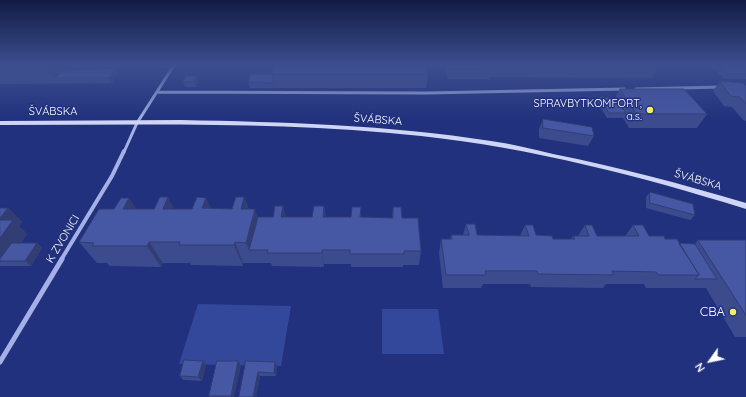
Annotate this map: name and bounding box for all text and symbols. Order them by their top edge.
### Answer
place label: SPRAVBYTKOMFORT, a.s. [534,97,642,123]
street label: ŠVÁBSKA [29,105,77,119]
marker: SPRAVBYTKOMFORT, a.s. [645,105,655,115]
street label: ŠVÁBSKA [353,112,403,128]
street label: ŠVÁBSKA [673,167,723,193]
street label: K ZVONICI [43,213,83,265]
place label: CBA [700,304,725,320]
marker: CBA [728,307,738,317]
north arrow [690,341,730,381]
text: N [692,360,708,375]

